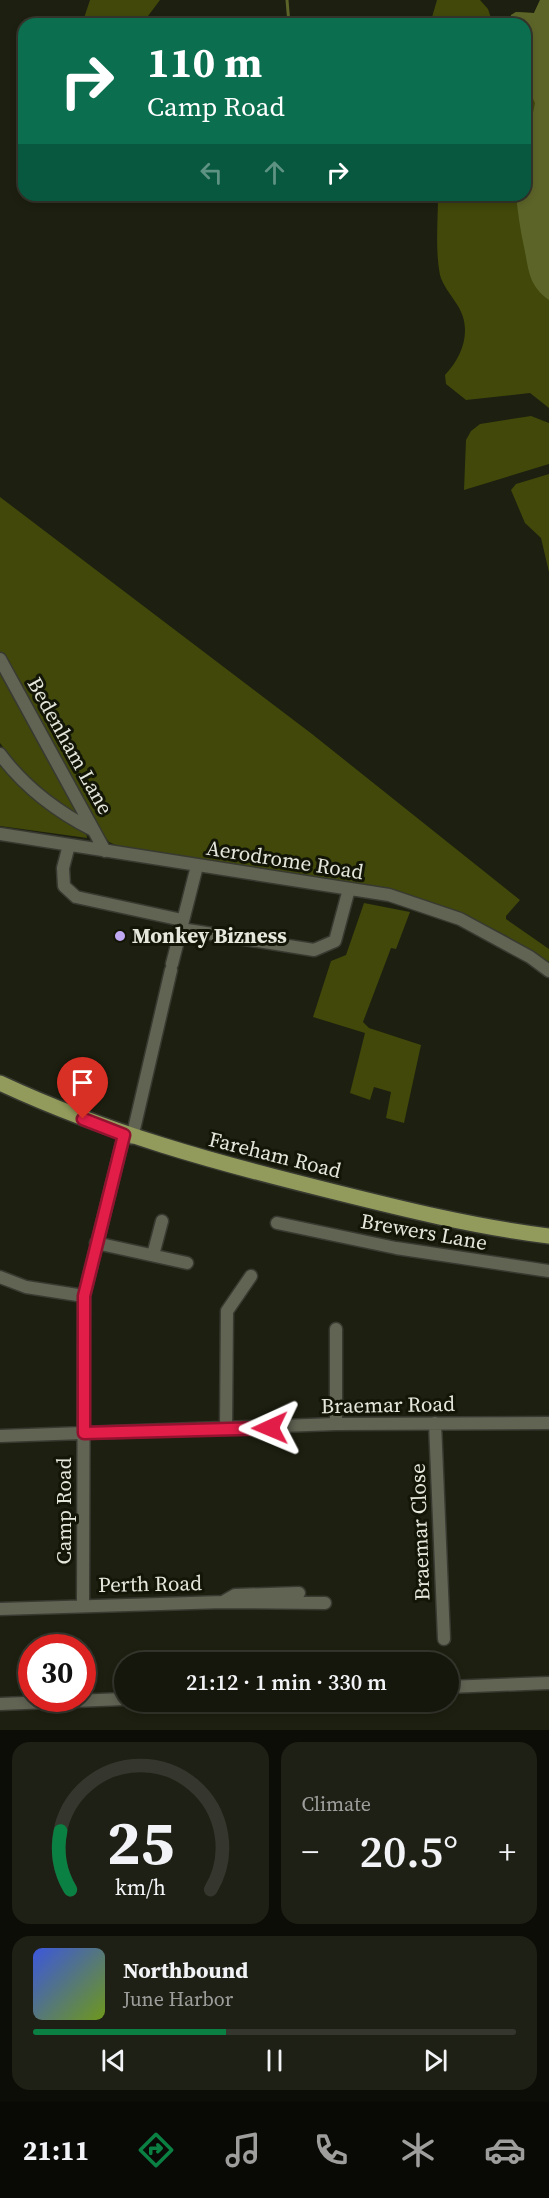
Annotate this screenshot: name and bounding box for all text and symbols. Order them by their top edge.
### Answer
text: 110 m [147,33,262,91]
icon: right [48,42,126,120]
text: Camp Road [147,88,285,125]
icon: left [195,156,228,189]
icon: ahead [258,156,291,189]
icon: right [321,156,354,189]
street label: Bedenham Lane [21,672,120,820]
street label: Aerodrome Road [204,833,366,886]
place label: Monkey Bizness [132,921,287,950]
marker: Monkey Bizness [113,929,127,943]
pin [57,1057,108,1119]
icon: arrive [66,1066,99,1099]
street label: Fareham Road [206,1124,345,1185]
street label: Brewers Lane [359,1206,490,1257]
street label: Braemar Road [321,1389,455,1420]
position arrow [238,1396,302,1460]
street label: Camp Road [49,1457,78,1565]
street label: Braemar Close [403,1463,436,1601]
street label: Perth Road [98,1568,202,1599]
speed limit sign: 30 [18,1634,96,1712]
text: 21:12 · 1 min · 330 m [186,1667,387,1697]
text: Climate [302,1790,371,1818]
text: 25 [106,1799,174,1885]
text: 20.5° [360,1820,458,1882]
text: − [302,1829,319,1874]
text: + [499,1829,516,1874]
text: km/h [115,1873,166,1902]
text: Northbound [123,1955,248,1985]
text: June Harbor [123,1985,233,2013]
icon: previous [97,2044,130,2077]
icon: pause [258,2044,291,2077]
icon: next [419,2044,452,2077]
icon: directions [135,2129,177,2171]
icon: music [222,2129,264,2171]
icon: phone [310,2129,352,2171]
icon: climate [397,2129,439,2171]
icon: car [484,2129,526,2171]
text: 21:11 [23,2132,89,2169]

